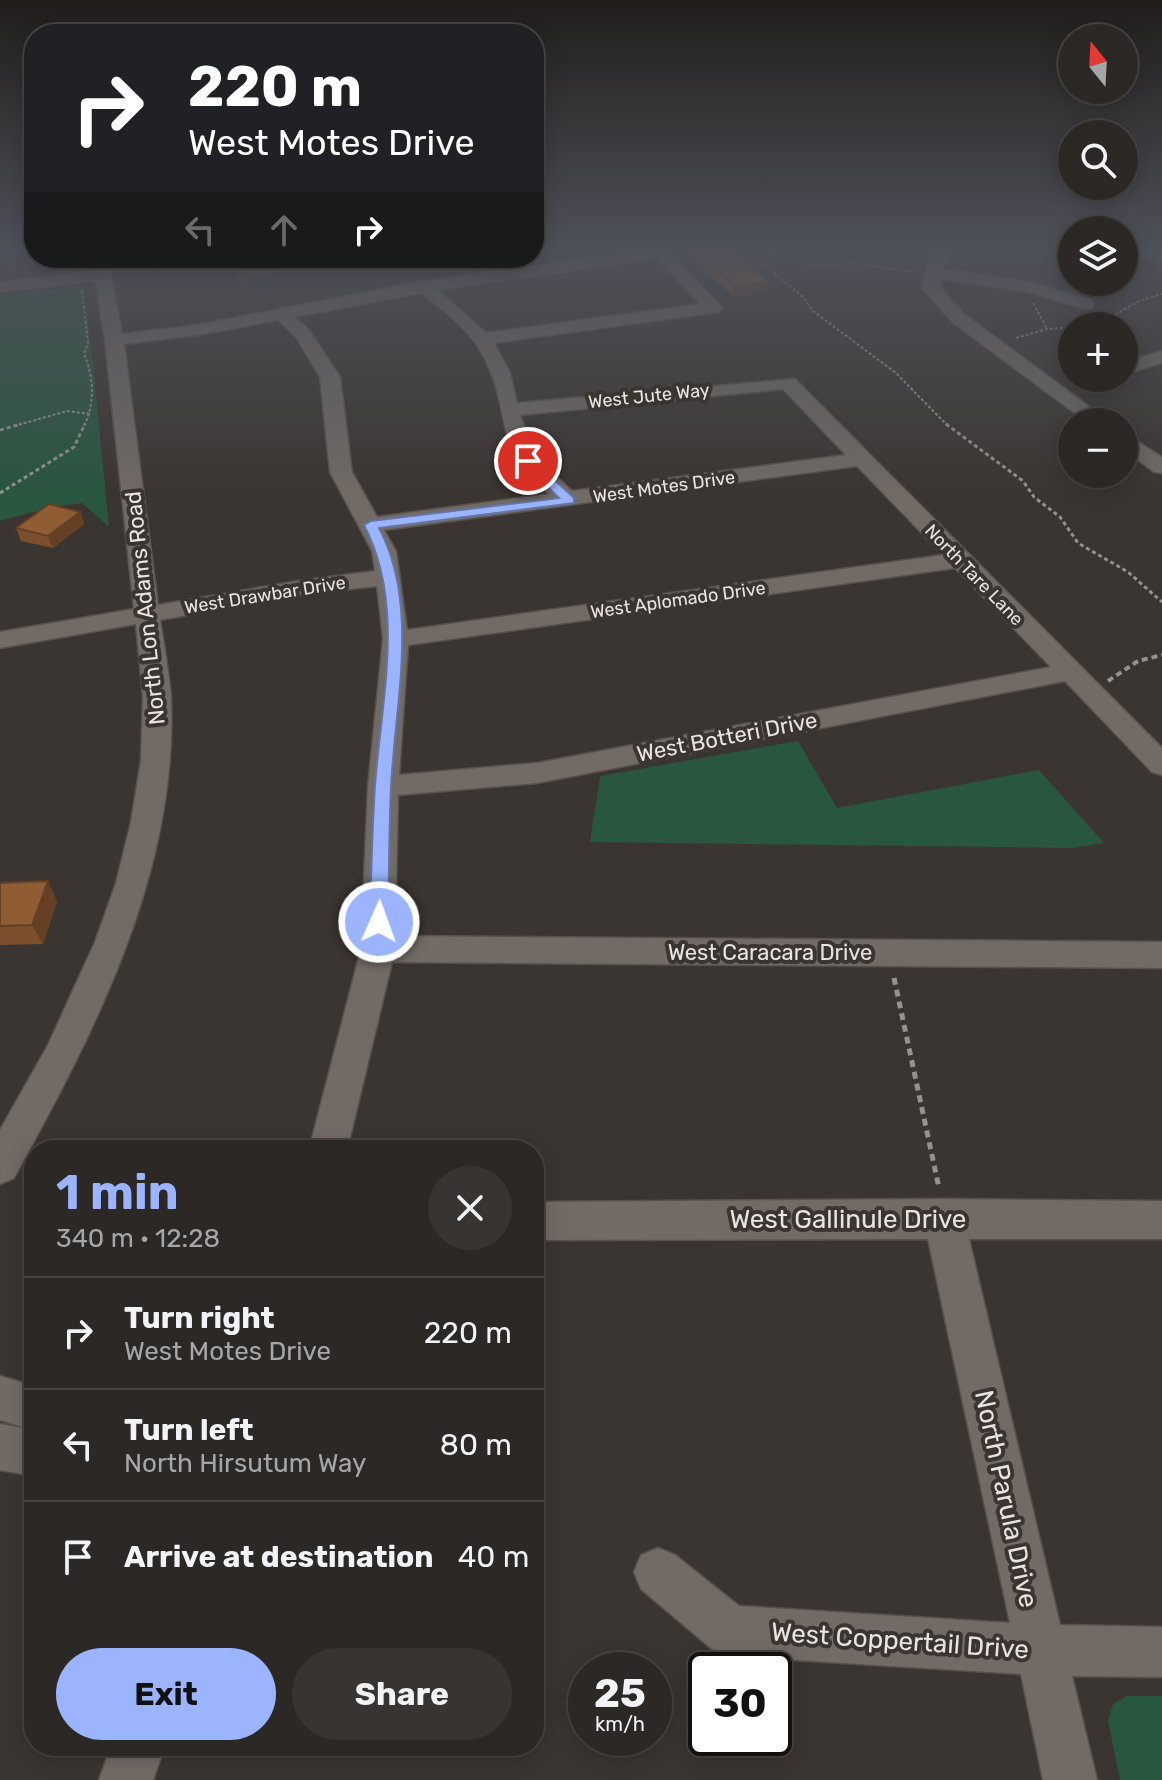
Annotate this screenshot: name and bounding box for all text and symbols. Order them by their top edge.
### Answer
north arrow [1058,24,1138,104]
map controls [1058,24,1138,488]
text: 220 m [188,54,362,120]
icon: right [56,56,160,160]
button: search [1058,120,1138,200]
text: West Motes Drive [188,121,475,164]
icon: left [178,208,222,252]
icon: ahead [262,208,306,252]
icon: right [346,208,390,252]
button: layers [1058,216,1138,296]
button: + [1058,312,1138,392]
street label: West Jute Way [587,379,711,413]
button: − [1058,408,1138,488]
pin [494,427,562,495]
icon: arrive [506,439,550,483]
street label: West Motes Drive [592,466,736,508]
street label: North Lon Adams Road [119,490,171,726]
street label: North Tare Lane [920,520,1028,630]
street label: West Drawbar Drive [183,571,347,619]
street label: West Aplomado Drive [589,577,767,623]
street label: West Botteri Drive [634,706,820,768]
position arrow [337,880,421,964]
street label: West Caracara Drive [668,939,872,966]
text: 1 min [56,1164,179,1221]
button: close [428,1166,512,1250]
street label: West Gallinule Drive [730,1204,966,1235]
text: 340 m · 12:28 [56,1223,220,1254]
text: Turn right [124,1300,275,1336]
icon: right [56,1311,100,1355]
text: 220 m [424,1315,512,1351]
text: West Motes Drive [124,1336,331,1367]
street label: North Parula Drive [968,1388,1044,1610]
text: Turn left [124,1412,254,1448]
icon: left [56,1423,100,1467]
text: 80 m [440,1427,512,1463]
text: North Hirsutum Way [124,1448,366,1479]
icon: arrive [56,1535,100,1579]
text: Arrive at destination [124,1539,434,1575]
text: 40 m [458,1539,529,1575]
street label: West Coppertail Drive [770,1617,1030,1665]
button: Exit [56,1648,276,1740]
button: Share [292,1648,512,1740]
speed limit sign: 30 [688,1652,792,1756]
text: 25 [594,1670,646,1717]
text: km/h [595,1712,645,1736]

